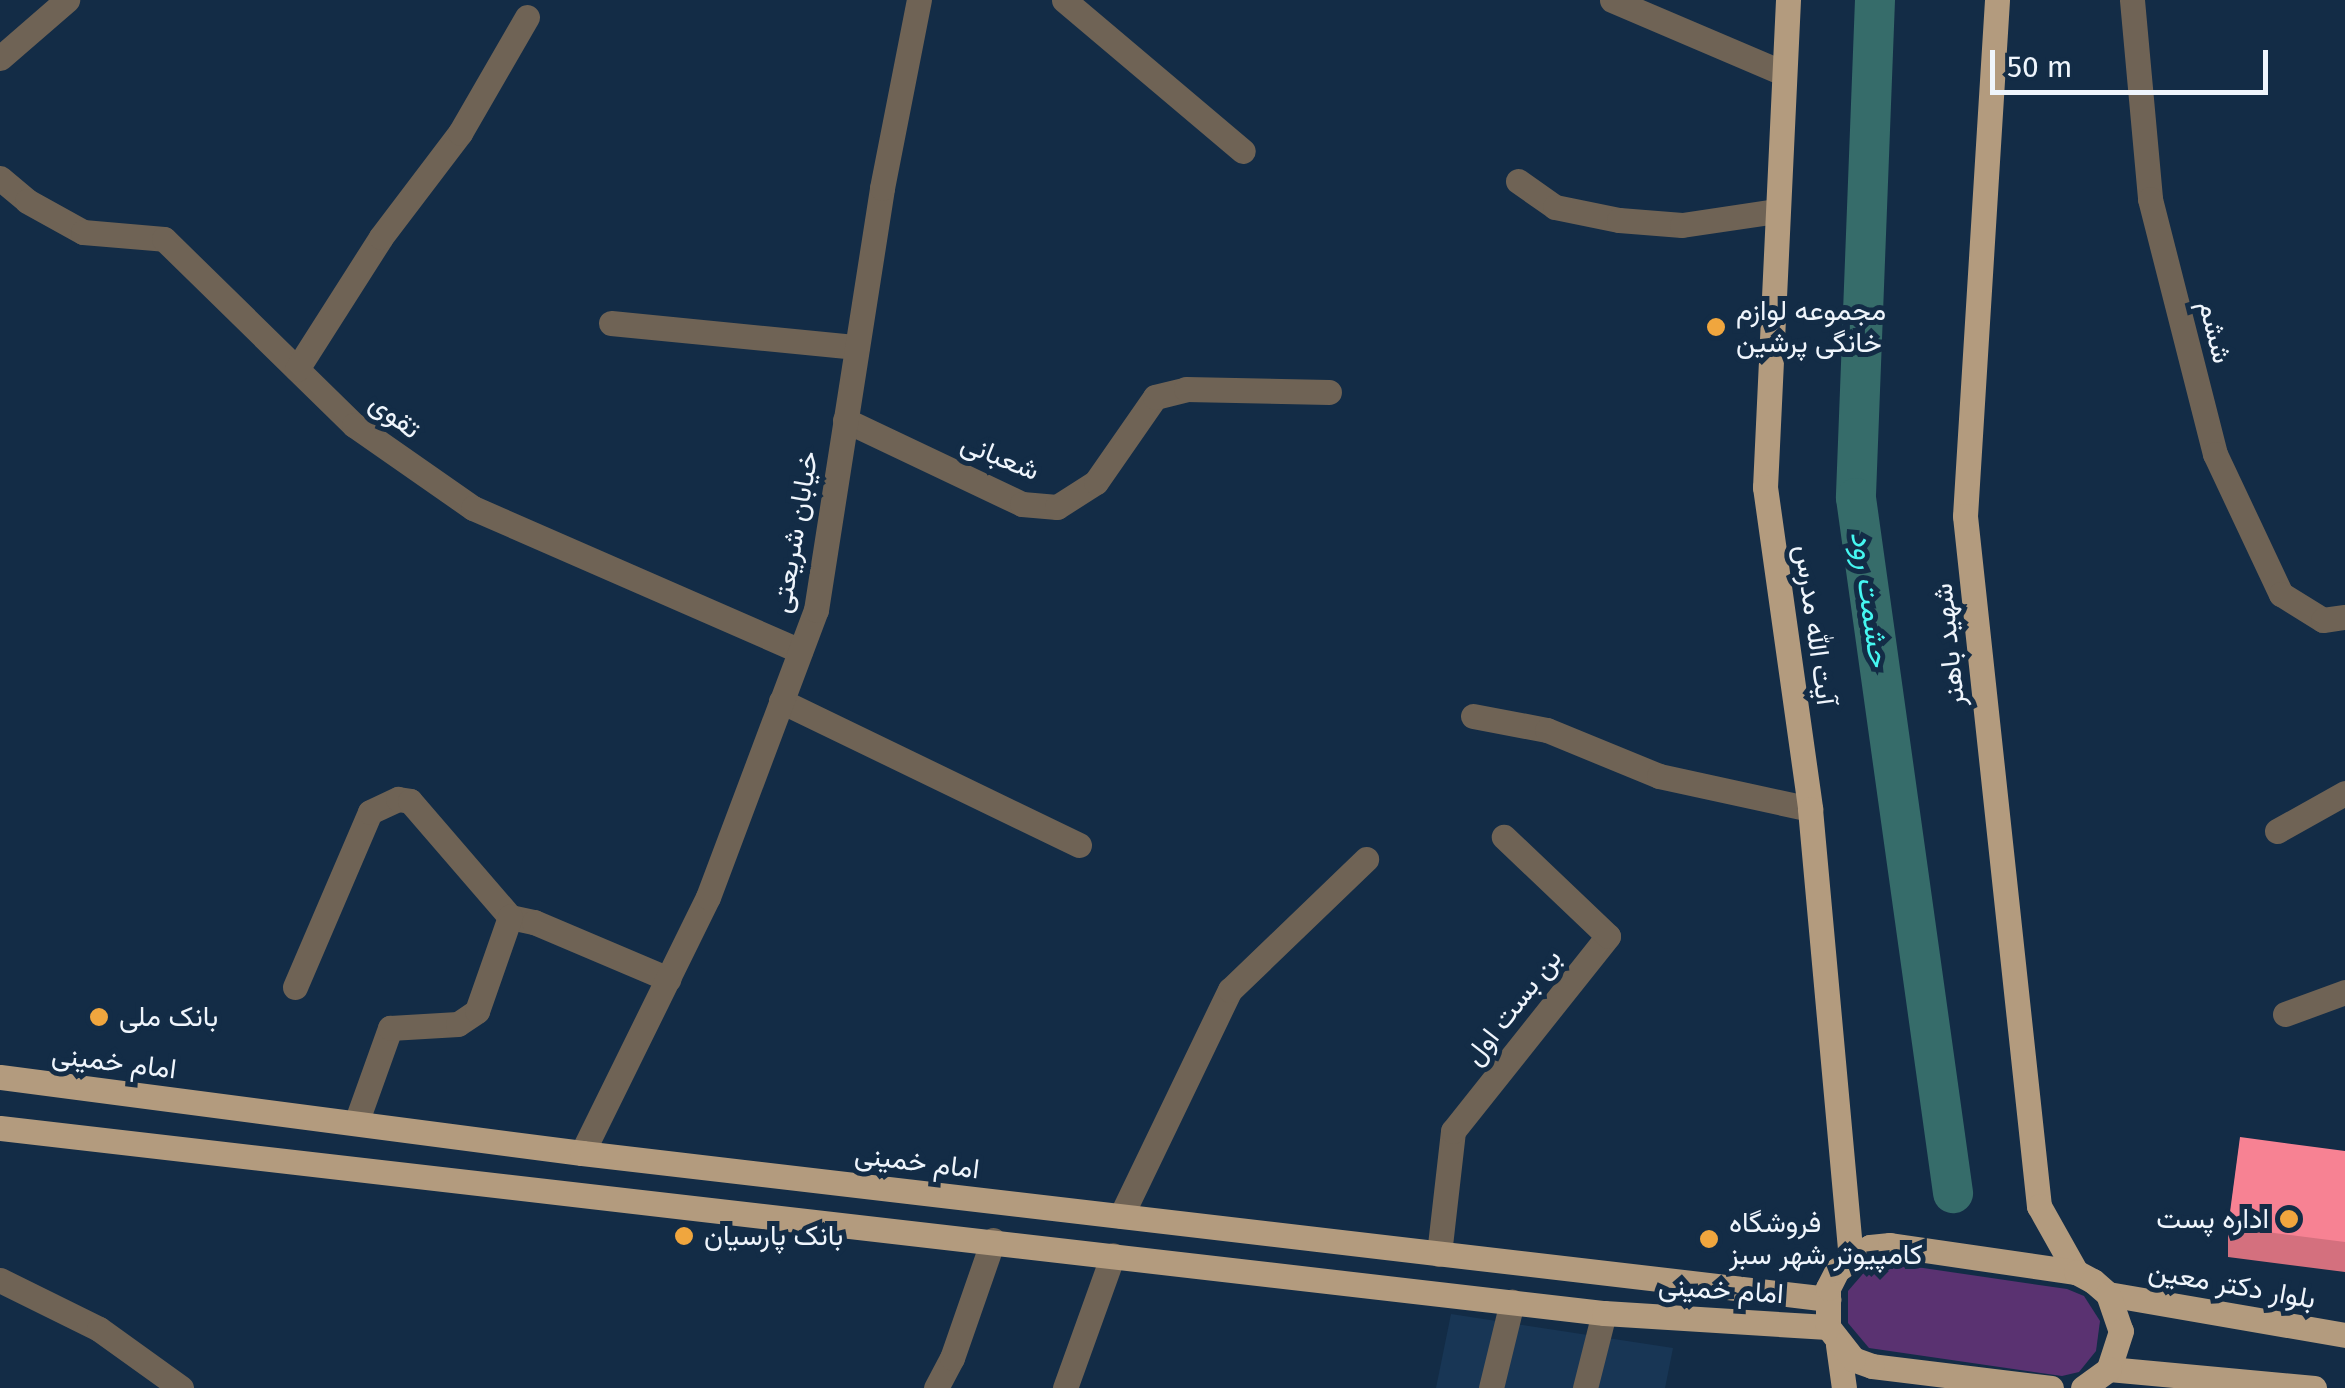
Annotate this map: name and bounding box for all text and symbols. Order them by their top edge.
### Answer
scale bar [1995,30,2272,92]
text: 50 m [2007,49,2072,85]
place label: مجموعه لوازم خانگی پرشین [1736,294,1886,360]
street label: ششم [2191,297,2239,367]
marker: مجموعه لوازم خانگی پرشین [1705,316,1727,338]
street label: تقوی [363,386,427,446]
street label: شعبانی [956,426,1044,488]
street label: خیابان شریعتی [764,448,826,616]
water label: حشمت رود [1843,529,1897,669]
street label: آیت الله مدرس [1787,543,1843,707]
street label: شهید باهنر [1926,582,1972,708]
street label: بن بست اول [1457,942,1569,1072]
place label: بانک ملی [119,1000,218,1034]
marker: بانک ملی [88,1006,110,1028]
street label: امام خمینی [50,1038,178,1086]
street label: امام خمینی [853,1138,981,1186]
place label: اداره پست [2156,1202,2269,1236]
place label: فروشگاه کامپیوتر شهر سبز [1729,1206,1923,1272]
marker: اداره پست [2278,1208,2300,1230]
place label: بانک پارسیان [704,1219,843,1253]
marker: بانک پارسیان [673,1225,695,1247]
marker: فروشگاه کامپیوتر شهر سبز [1698,1228,1720,1250]
street label: بلوار دکتر معین [2146,1254,2318,1316]
street label: امام خمینی [1657,1269,1785,1311]

